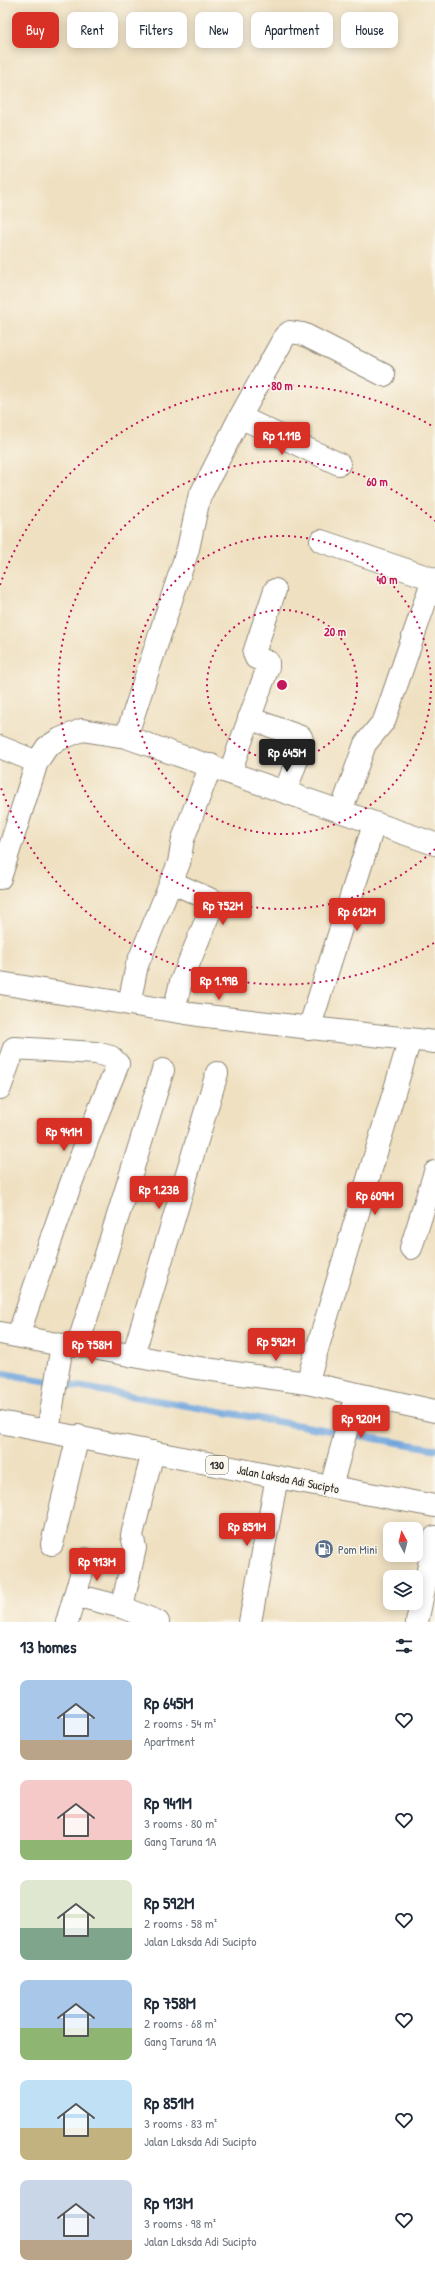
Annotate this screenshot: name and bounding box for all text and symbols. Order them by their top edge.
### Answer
chip: Buy [12,12,59,48]
chip: Rent [67,12,118,48]
chip: Filters [126,12,187,48]
chip: New [195,12,243,48]
chip: Apartment [251,12,333,48]
chip: House [341,12,398,48]
text: 80 m [271,377,293,394]
pin: Rp 1.11B [241,422,323,456]
text: Rp 1.11B [263,426,301,444]
text: 60 m [366,473,388,490]
text: 40 m [377,571,397,588]
text: 20 m [324,623,346,640]
centre of rings [275,678,289,692]
pin: Rp 645M [250,739,324,773]
text: Rp 645M [268,743,306,761]
pin: Rp 752M [186,892,260,926]
text: Rp 752M [203,896,243,914]
pin: Rp 612M [320,898,394,932]
text: Rp 612M [338,902,376,920]
pin: Rp 1.99B [178,967,260,1001]
text: Rp 1.99B [200,971,238,989]
pin: Rp 941M [27,1118,101,1152]
text: Rp 941M [46,1122,82,1140]
pin: Rp 1.23B [118,1176,200,1210]
text: Rp 1.23B [139,1180,179,1198]
pin: Rp 609M [338,1182,412,1216]
text: Rp 609M [356,1186,394,1204]
pin: Rp 592M [239,1328,313,1362]
pin: Rp 758M [55,1331,129,1365]
text: Rp 592M [257,1332,295,1350]
text: Rp 758M [72,1335,112,1353]
pin: Rp 920M [324,1405,398,1439]
text: Rp 920M [342,1409,380,1427]
road number: 130 [206,1456,228,1474]
street label: Jalan Laksda Adi Sucipto [235,1461,341,1497]
pin: Rp 851M [210,1513,284,1547]
text: Rp 851M [228,1517,266,1535]
north arrow [383,1522,423,1562]
map controls [383,1522,423,1610]
fuel station icon: Pom Mini [313,1538,335,1560]
place label: Pom Mini [338,1541,377,1558]
pin: Rp 913M [60,1548,134,1582]
text: Rp 913M [78,1552,116,1570]
button: layers [383,1570,423,1610]
text: 13 homes [20,1635,77,1658]
icon: filters [393,1635,415,1657]
text: Rp 645M [144,1691,193,1714]
icon: home [52,1696,100,1744]
icon: heart [393,1709,415,1731]
text: 2 rooms · 54 m² [144,1714,216,1732]
text: Apartment [144,1732,195,1750]
text: Rp 941M [144,1791,192,1814]
icon: home [52,1796,100,1844]
icon: heart [393,1809,415,1831]
text: 3 rooms · 80 m² [144,1814,217,1832]
text: Gang Taruna 1A [144,1832,216,1850]
text: Rp 592M [144,1891,194,1914]
icon: home [52,1896,100,1944]
icon: heart [393,1909,415,1931]
text: 2 rooms · 58 m² [144,1914,217,1932]
text: Jalan Laksda Adi Sucipto [144,1932,257,1950]
text: Rp 758M [144,1991,196,2014]
icon: home [52,1996,100,2044]
icon: heart [393,2009,415,2031]
text: 2 rooms · 68 m² [144,2014,217,2032]
text: Gang Taruna 1A [144,2032,216,2050]
text: Rp 851M [144,2091,194,2114]
icon: home [52,2096,100,2144]
icon: heart [393,2109,415,2131]
text: 3 rooms · 83 m² [144,2114,217,2132]
text: Jalan Laksda Adi Sucipto [144,2132,257,2150]
text: Rp 913M [144,2191,193,2214]
icon: home [52,2196,100,2244]
icon: heart [393,2209,415,2231]
text: 3 rooms · 98 m² [144,2214,216,2232]
text: Jalan Laksda Adi Sucipto [144,2232,257,2250]

